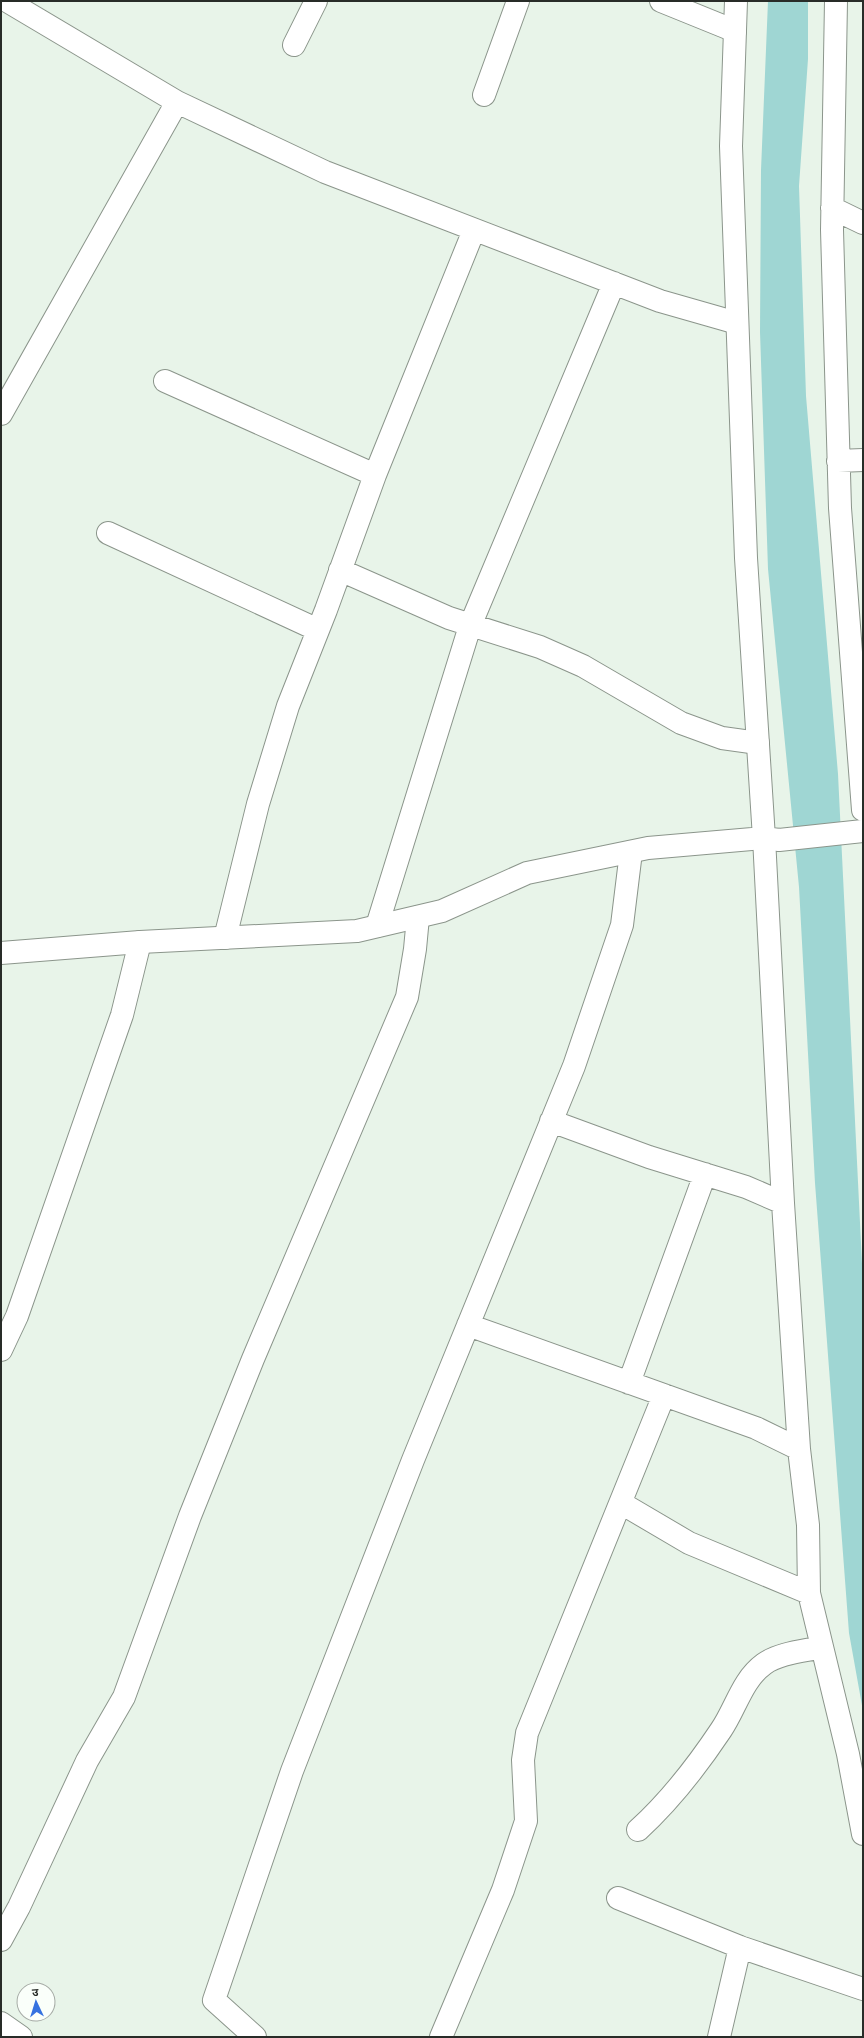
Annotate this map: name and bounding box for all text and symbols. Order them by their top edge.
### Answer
north arrow [16,1982,56,2022]
text: उ [32,1985,40,1999]

